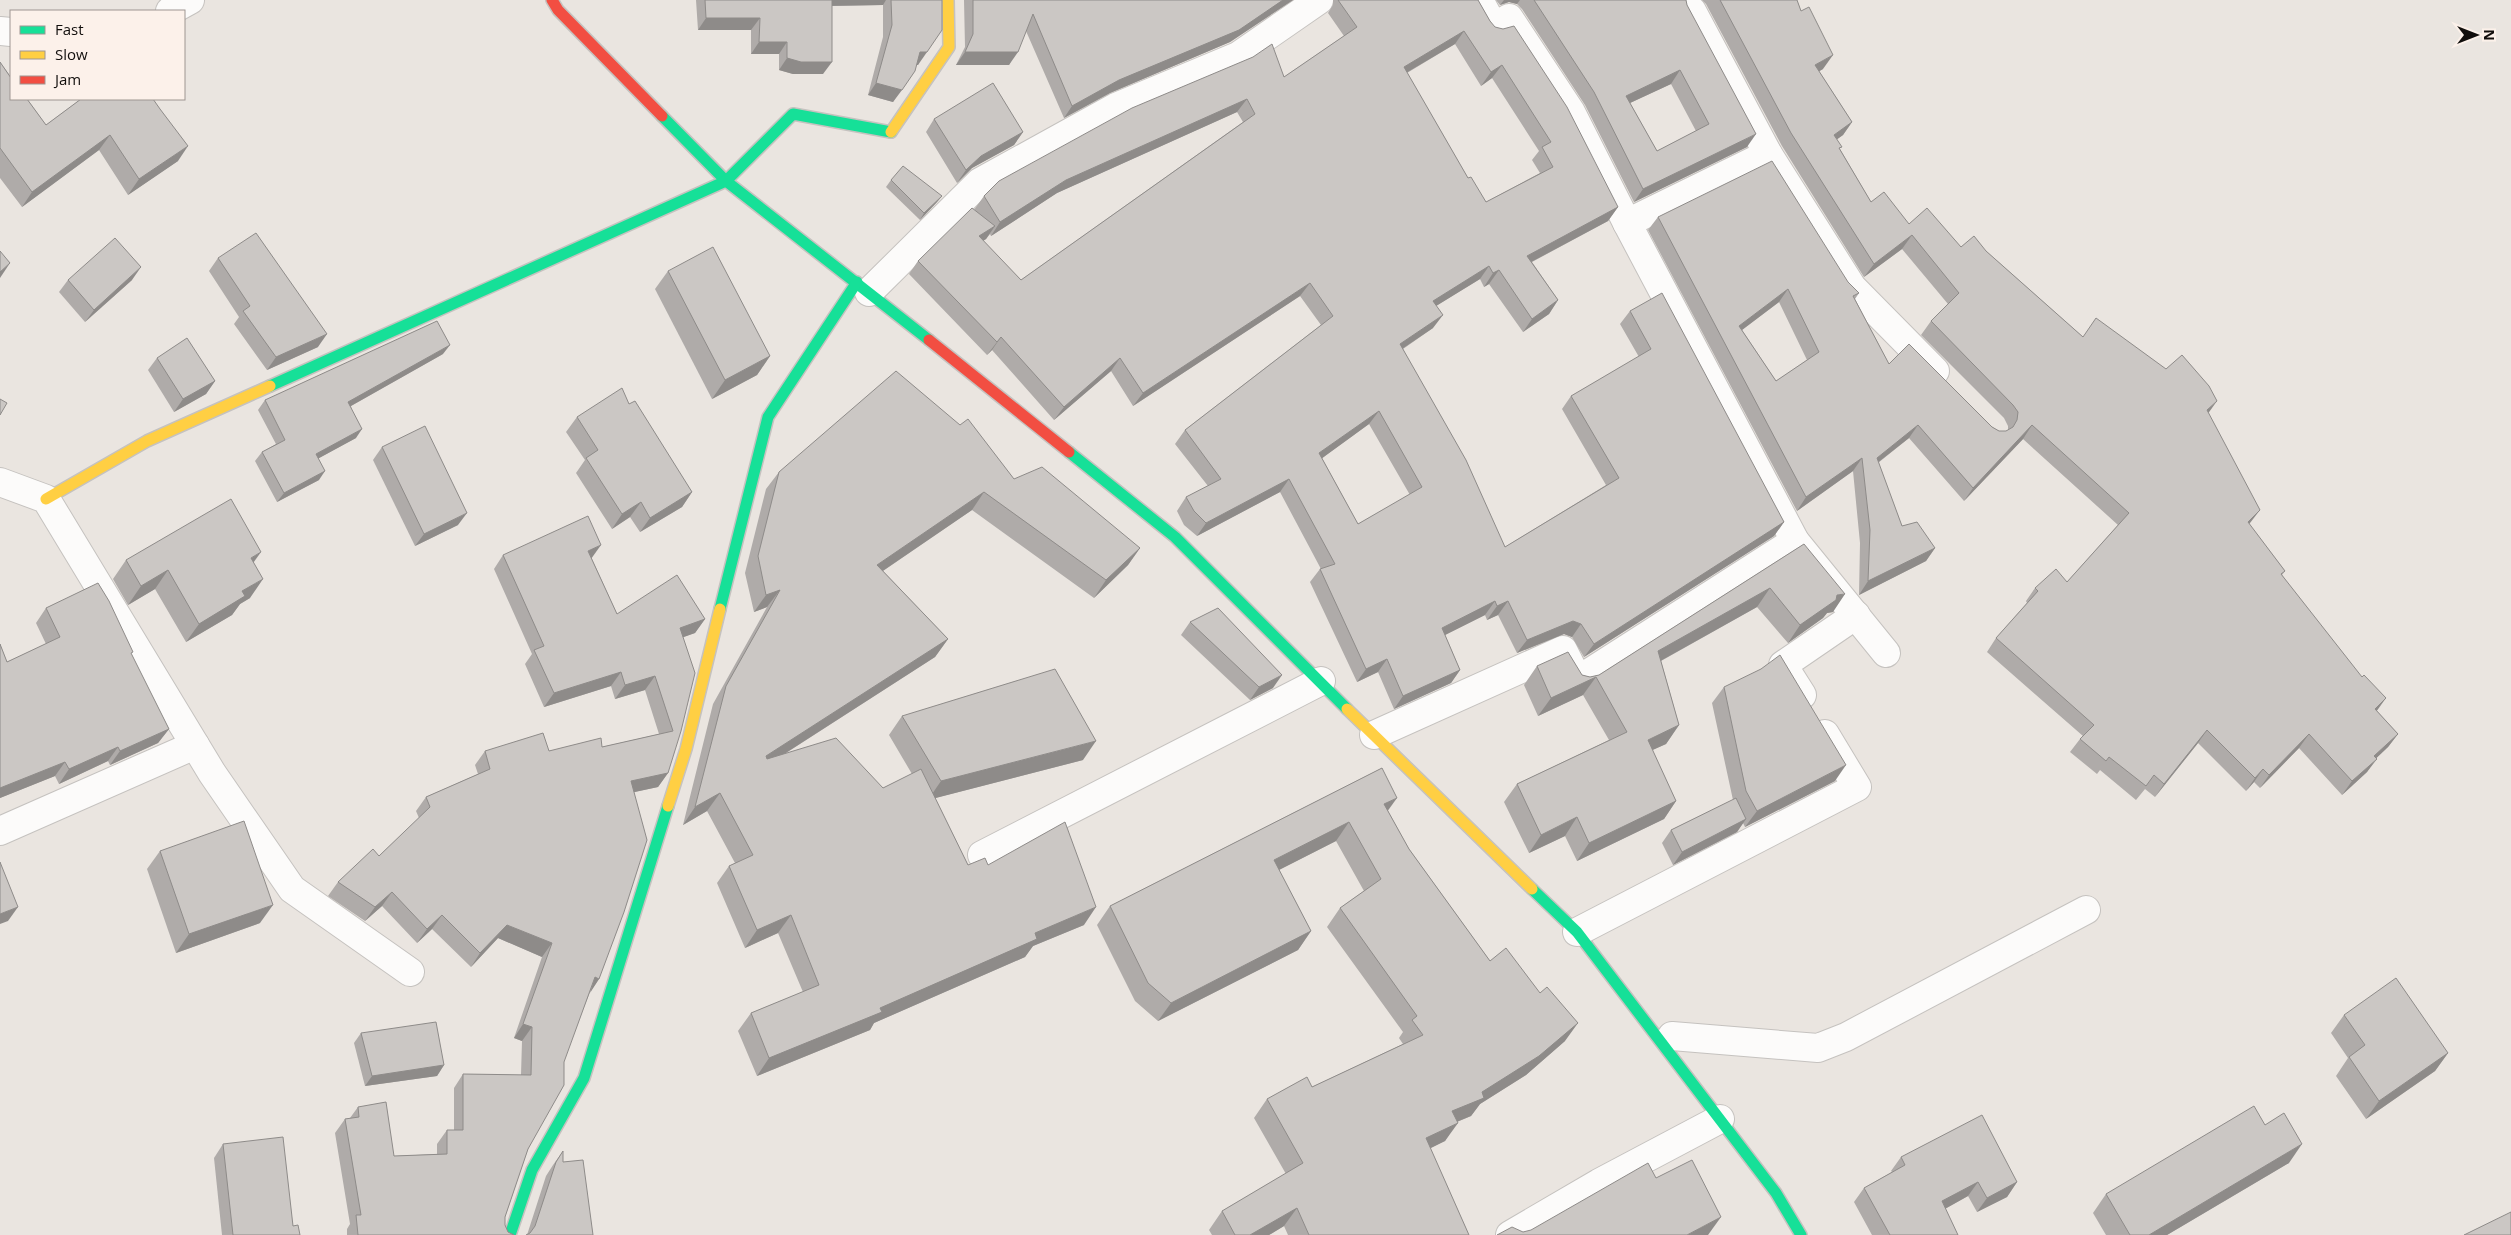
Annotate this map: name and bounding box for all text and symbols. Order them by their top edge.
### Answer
legend [10,10,185,100]
north arrow [2451,10,2501,60]
text: Fast [55,19,84,39]
text: N [2480,29,2499,41]
text: Slow [55,44,88,64]
text: Jam [53,69,81,89]

